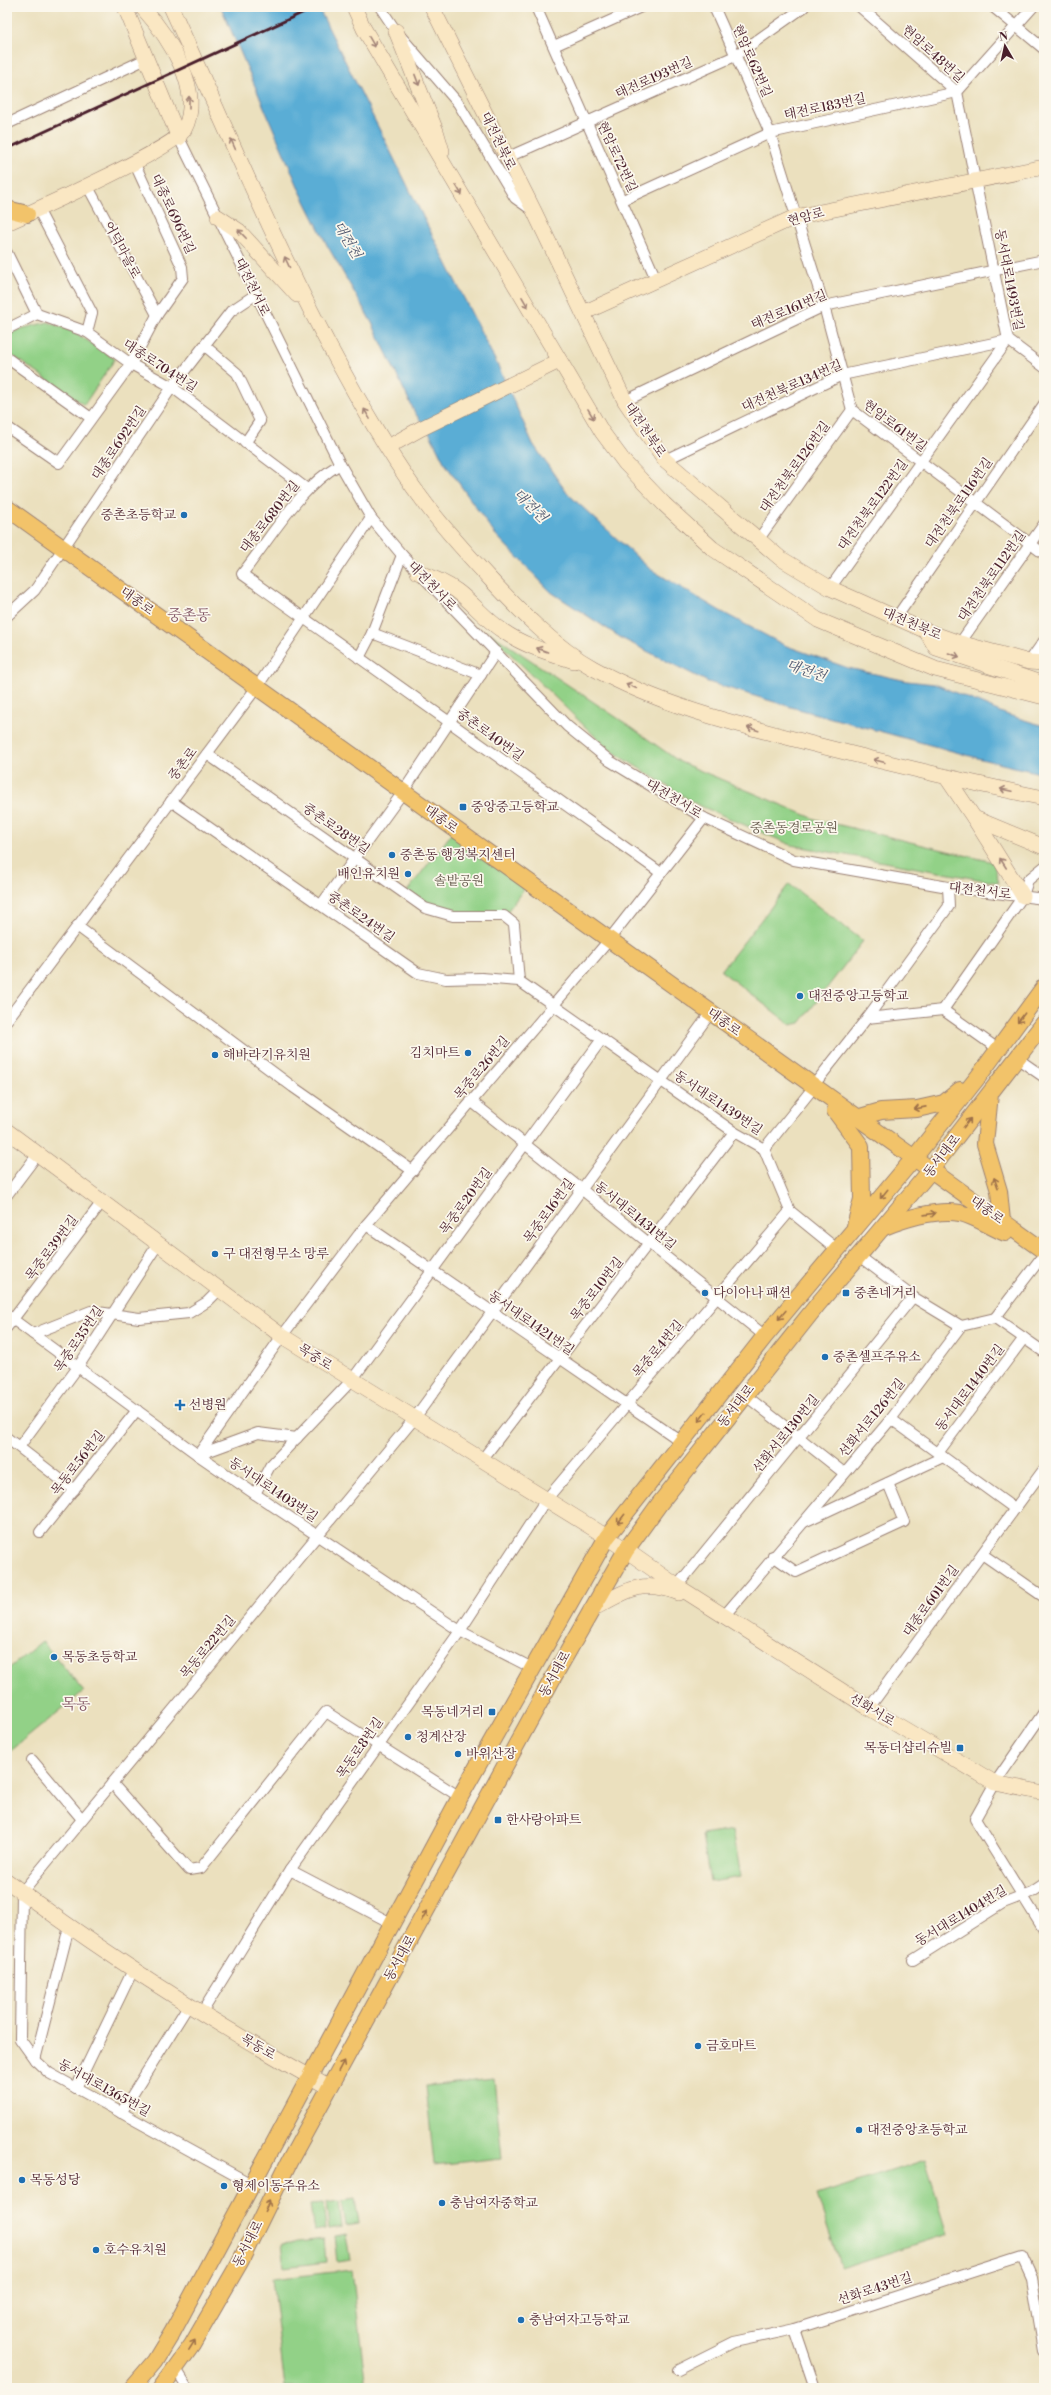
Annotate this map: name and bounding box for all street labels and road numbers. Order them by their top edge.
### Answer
street label: 현암로62번길 [729,22,775,100]
street label: 현암로48번길 [898,22,968,86]
street label: 태전로193번길 [613,54,695,102]
street label: 태전로183번길 [783,91,867,123]
street label: 대전천북로 [477,109,519,173]
street label: 현암로72번길 [594,119,640,195]
street label: 대종로696번길 [147,171,199,257]
street label: 현암로 [786,204,827,230]
street label: 어덕마을로 [100,219,144,282]
street label: 동서대로1493번길 [991,228,1027,332]
street label: 대전천서로 [231,255,273,319]
street label: 태전로161번길 [749,287,829,333]
street label: 대종로704번길 [120,336,200,396]
street label: 대전천북로134번길 [739,357,845,415]
street label: 현암로61번길 [860,397,930,455]
street label: 대전천북로 [621,399,669,461]
street label: 대종로692번길 [88,403,150,483]
street label: 대전천북로126번길 [756,418,834,516]
street label: 대전천북로116번길 [922,455,996,551]
street label: 대전천북로122번길 [835,456,911,554]
street label: 대종로680번길 [237,478,303,556]
street label: 대전천북로112번길 [955,528,1029,624]
street label: 대전천서로 [404,558,460,614]
street label: 대종로 [117,583,157,619]
street label: 대전천북로 [880,604,944,644]
street label: 중촌로40번길 [453,705,527,765]
street label: 중촌로 [165,744,201,784]
street label: 대전천서로 [643,776,705,822]
street label: 중촌로28번길 [299,800,373,858]
street label: 대종로 [421,801,461,837]
street label: 대전천서로 [948,879,1013,903]
street label: 중촌로24번길 [324,888,398,946]
street label: 대종로 [704,1004,744,1040]
street label: 목중로26번길 [451,1033,513,1103]
street label: 동서대로1439번길 [671,1068,765,1138]
street label: 동서대로 [920,1131,964,1181]
street label: 목중로20번길 [436,1164,496,1238]
street label: 목중로16번길 [520,1176,578,1246]
street label: 동서대로1431번길 [591,1178,679,1254]
street label: 대종로 [967,1192,1007,1228]
street label: 목중로39번길 [22,1212,82,1284]
street label: 목중로10번길 [567,1254,627,1324]
street label: 동서대로1421번길 [485,1287,577,1359]
street label: 목중로35번길 [51,1303,107,1375]
street label: 목중로4번길 [629,1317,687,1381]
street label: 목중로 [295,1340,336,1374]
street label: 동서대로1440번길 [932,1341,1008,1435]
street label: 선화서로126번길 [835,1375,909,1461]
street label: 동서대로 [714,1381,758,1431]
street label: 선화서로130번길 [749,1391,823,1477]
street label: 목동로56번길 [48,1427,108,1499]
street label: 동서대로1403번길 [225,1454,321,1526]
street label: 대종로601번길 [900,1562,962,1640]
street label: 목동로22번길 [177,1612,239,1682]
street label: 동서대로 [536,1648,574,1700]
street label: 선화서로 [846,1690,898,1730]
street label: 목동로8번길 [333,1714,387,1782]
street label: 동서대로1404번길 [912,1882,1010,1950]
street label: 동서대로 [381,1932,419,1984]
street label: 목동로 [238,2031,279,2064]
street label: 동서대로1365번길 [55,2056,153,2120]
street label: 동서대로 [229,2218,267,2270]
street label: 선화로43번길 [836,2269,914,2309]

